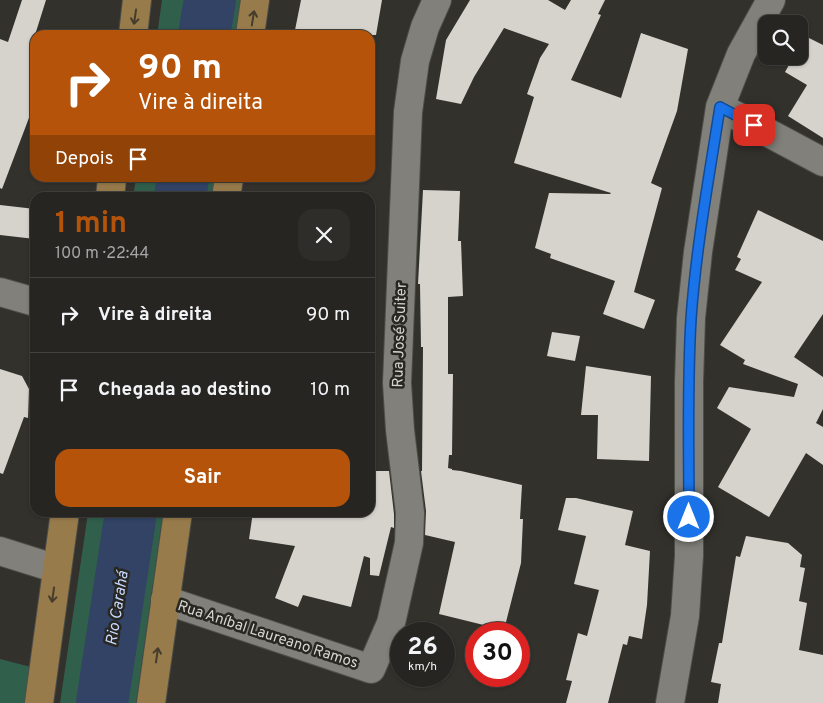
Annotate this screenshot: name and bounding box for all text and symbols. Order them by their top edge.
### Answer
one-way arrow [130,9,140,25]
one-way arrow [248,10,258,26]
map controls [758,15,808,65]
button: search [758,15,808,65]
text: 90 m [138,47,222,91]
icon: right [55,50,120,115]
text: Vire à direita [138,90,263,117]
pin [733,104,775,146]
icon: arrive [740,111,768,139]
icon: arrive [124,145,152,173]
text: Depois [55,147,114,171]
text: 1 min [55,206,127,243]
button: close [298,209,350,261]
text: 100 m · 22:44 [55,244,149,264]
street label: Rua José Suiter [389,282,412,388]
icon: right [55,301,83,329]
text: Vire à direita [98,303,212,327]
text: 90 m [306,303,350,327]
icon: arrive [55,376,83,404]
text: Chegada ao destino [98,378,272,402]
text: 10 m [310,378,350,402]
button: Sair [55,449,350,507]
position arrow [662,490,714,542]
water label: Rio Carahá [102,568,134,647]
one-way arrow [48,587,58,603]
street label: Rua Aníbal Laureano Ramos [175,597,360,674]
speed limit sign: 30 [465,622,530,687]
text: 26 [407,632,438,664]
one-way arrow [153,647,163,663]
text: km/h [408,659,437,675]

